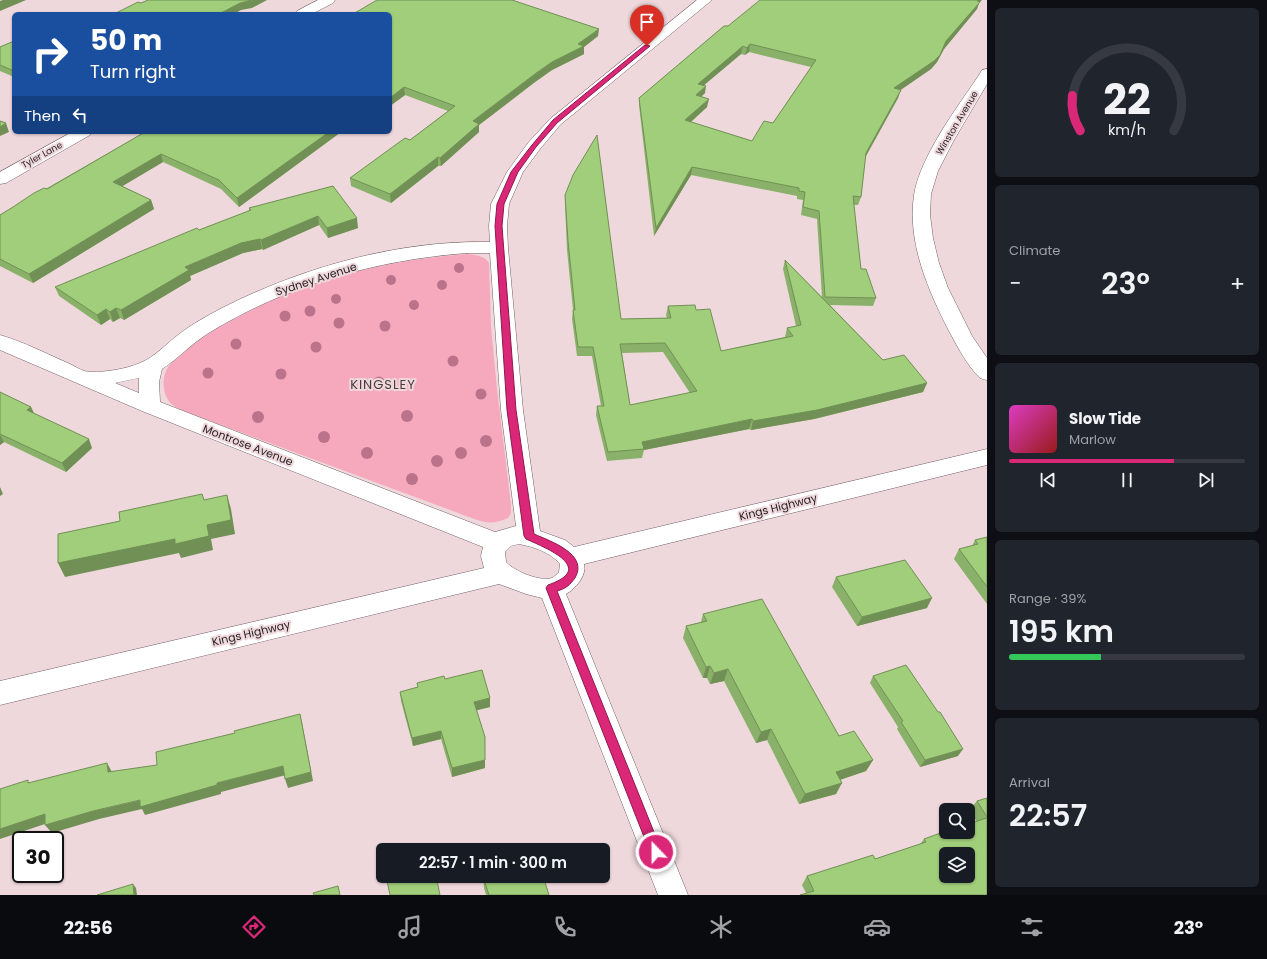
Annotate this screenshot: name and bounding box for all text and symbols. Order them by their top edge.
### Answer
pin [630,5,664,46]
icon: arrive [636,11,658,33]
text: 50 m [90,21,162,60]
icon: right [24,28,76,80]
text: Turn right [90,59,176,84]
text: 22 [1103,70,1151,129]
street label: Winston Avenue [933,88,981,157]
icon: left [69,104,91,126]
text: Then [24,105,61,126]
text: km/h [1108,119,1146,139]
street label: Tyler Lane [19,139,65,171]
text: Climate [1009,241,1060,260]
street label: Sydney Avenue [273,258,359,300]
text: 23° [1101,262,1150,305]
text: − [1009,268,1021,299]
text: + [1230,268,1245,299]
district label: KINGSLEY [350,375,416,394]
text: Slow Tide [1069,408,1141,429]
street label: Montrose Avenue [201,420,296,470]
text: Marlow [1069,430,1116,449]
icon: previous [1037,469,1059,491]
icon: pause [1116,469,1138,491]
icon: next [1195,469,1217,491]
street label: Kings Highway [737,489,819,524]
text: Range · 39% [1009,589,1086,608]
text: 195 km [1009,610,1114,653]
street label: Kings Highway [210,616,293,650]
text: Arrival [1009,773,1050,792]
text: 22:57 [1009,794,1087,837]
map controls [939,803,975,883]
button: search [939,803,975,839]
speed limit sign: 30 [12,831,64,883]
position arrow [635,831,677,873]
button: layers [939,847,975,883]
text: 22:57 · 1 min · 300 m [419,852,567,873]
icon: directions [240,913,268,941]
icon: music [396,913,424,941]
icon: phone [551,913,579,941]
icon: climate [707,913,735,941]
icon: car [863,913,891,941]
icon: filters [1018,913,1046,941]
text: 22:56 [64,915,113,940]
text: 23° [1174,915,1203,940]

